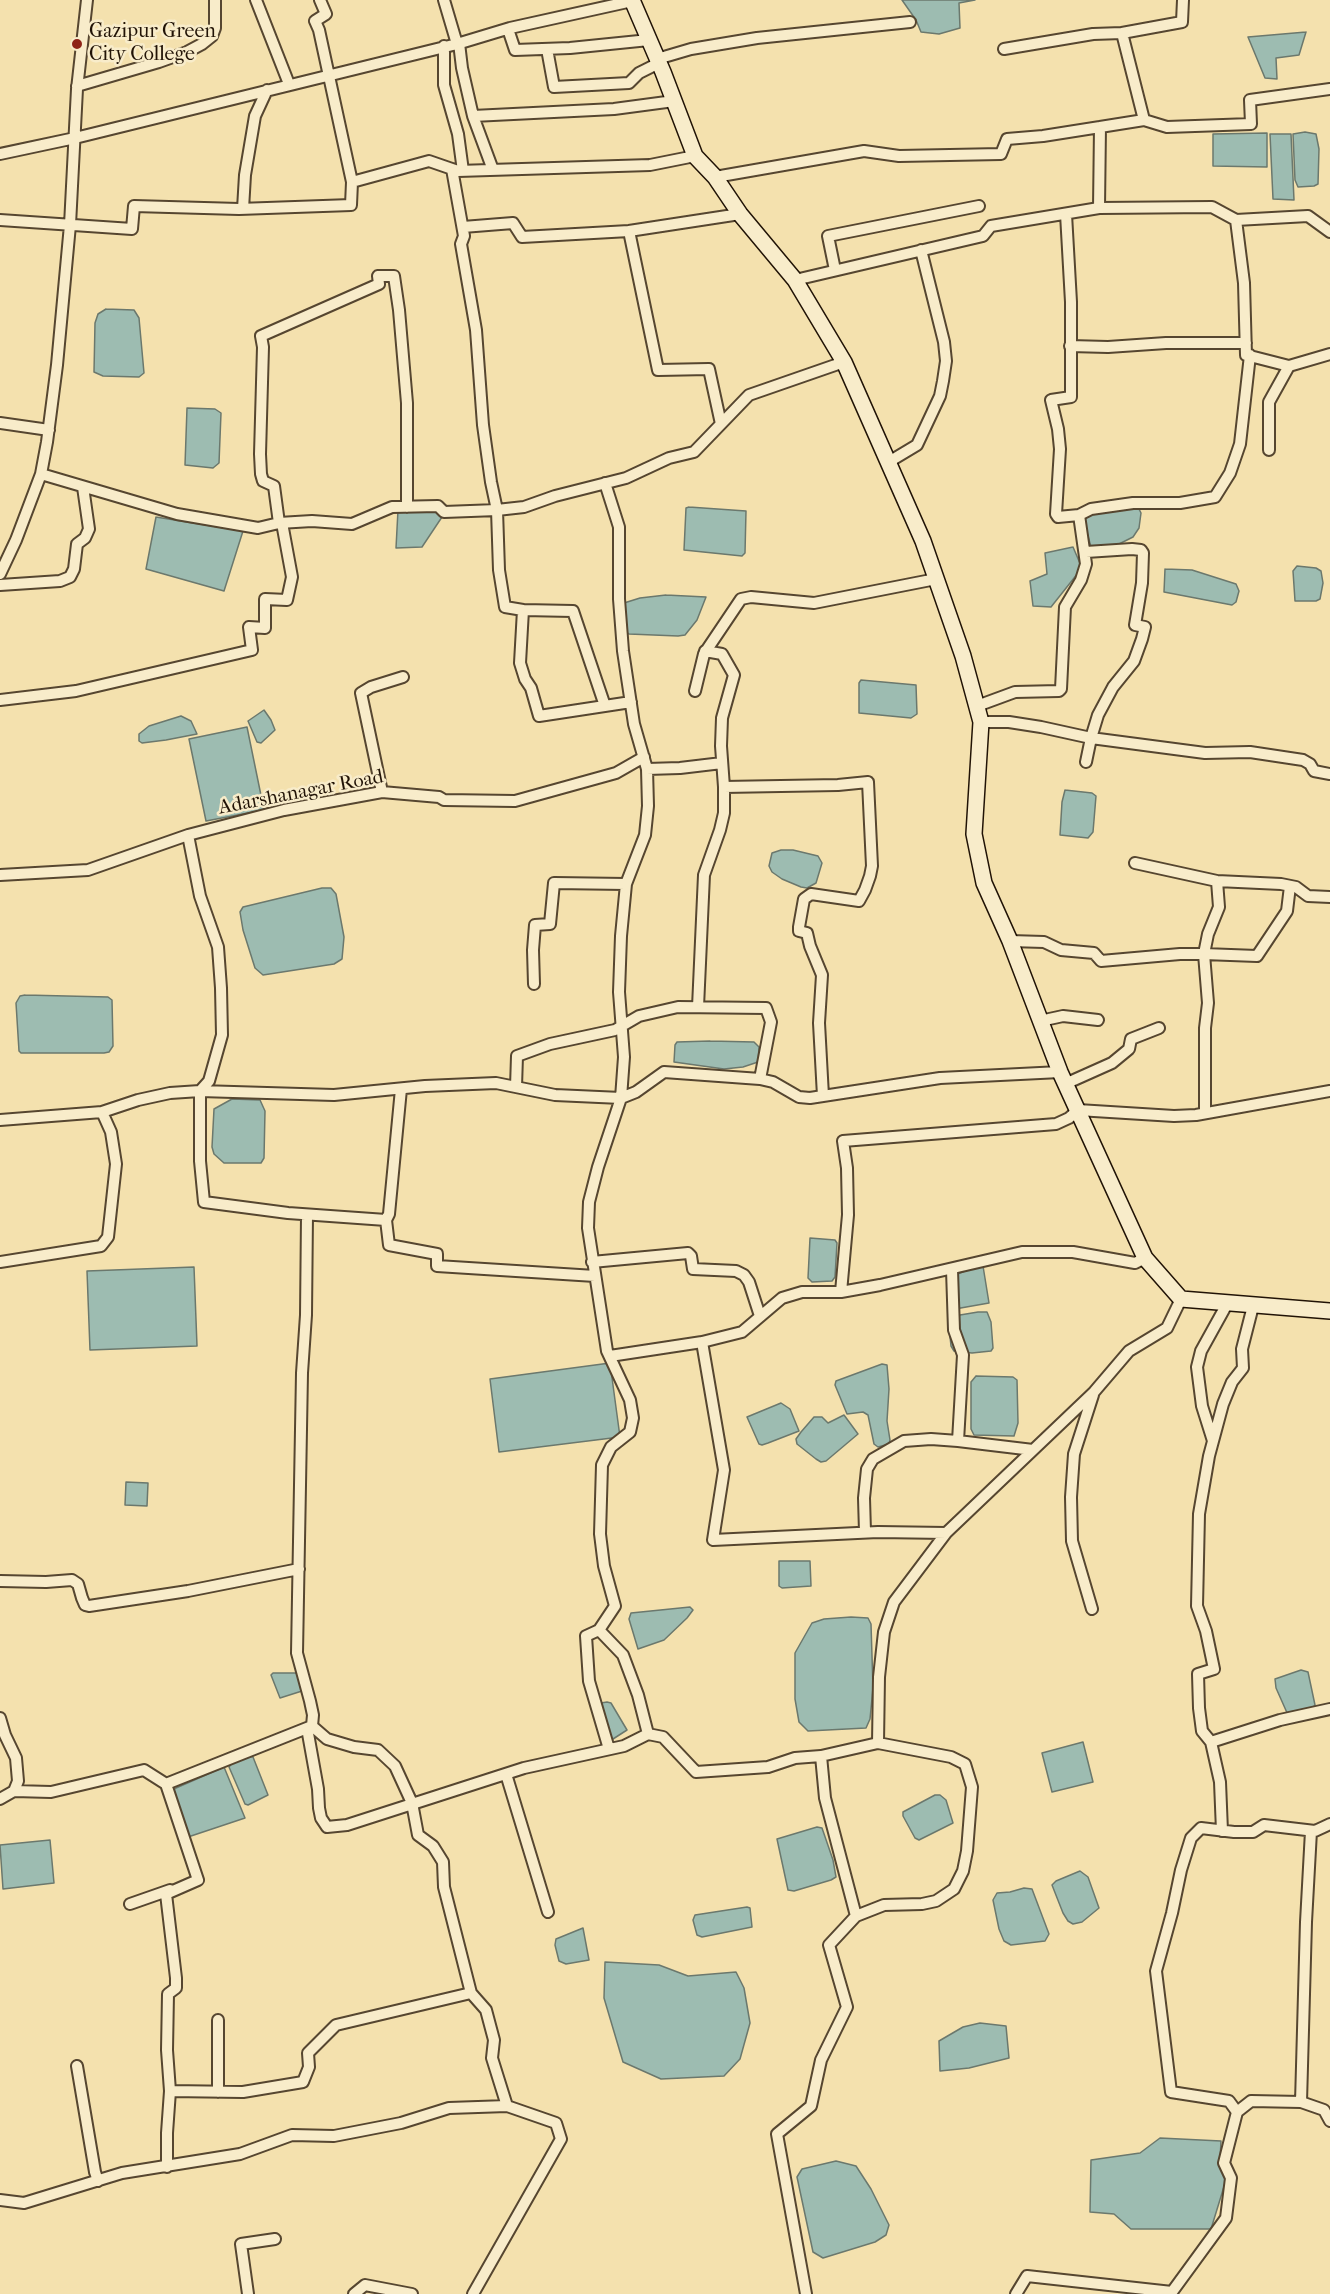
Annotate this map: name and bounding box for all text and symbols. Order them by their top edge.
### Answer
place label: Gazipur Green City College [89,20,216,67]
marker: Gazipur Green City College [70,37,84,51]
street label: Adarshanagar Road [216,765,386,821]

